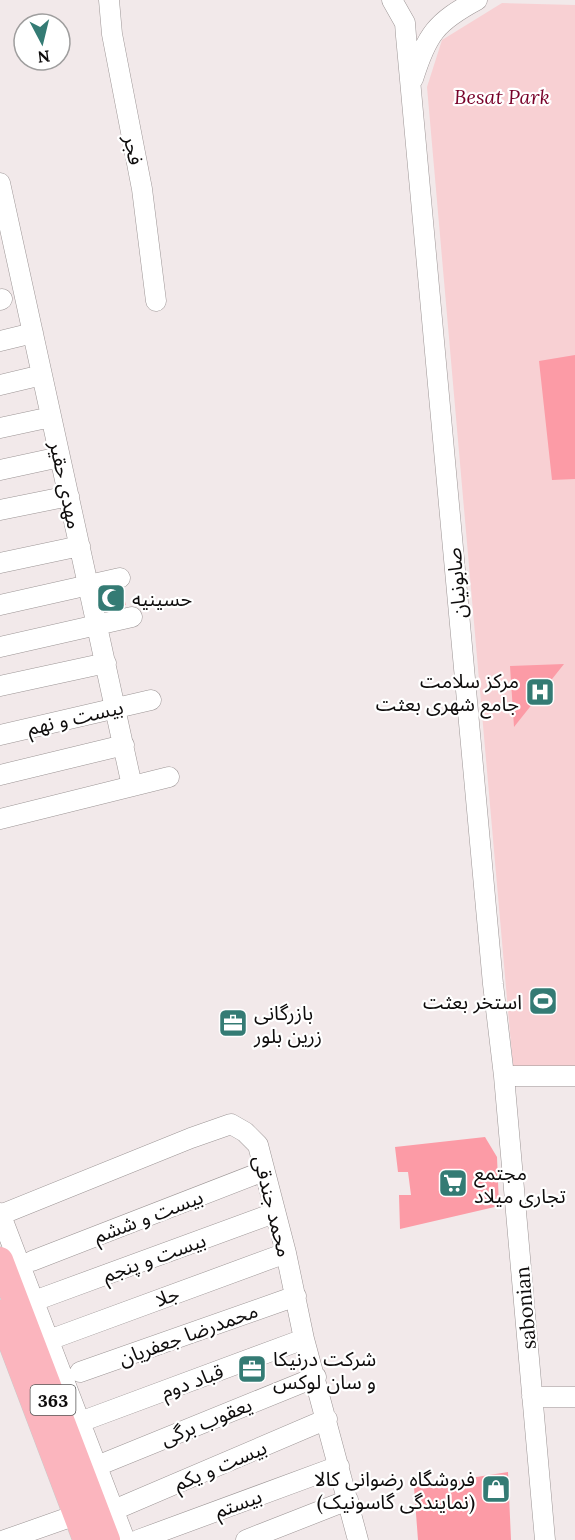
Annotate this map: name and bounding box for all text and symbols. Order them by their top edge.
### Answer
north arrow [12,12,72,72]
text: N [36,46,51,68]
park label: Besat Park [454,84,550,109]
street label: فجر [119,132,149,167]
street label: مهدی حقیر [44,438,87,531]
street label: صابونیان [440,547,472,619]
mosque icon: حسینیه [95,582,127,614]
place label: حسینیه [132,586,192,611]
place label: مرکز سلامت جامع شهری بعثت [376,668,519,719]
hospital icon: مرکز سلامت جامع شهری بعثت [524,676,556,708]
street label: بیست و نهم [24,694,126,743]
sports icon: استخر بعثت [527,985,559,1017]
place label: استخر بعثت [423,989,522,1014]
place label: بازرگانی زرین بلور [253,1000,322,1048]
office icon: بازرگانی زرین بلور [217,1007,249,1039]
street label: محمد جندقی [248,1153,298,1259]
place label: مجتمع تجاری میلاد [474,1160,566,1208]
supermarket icon: مجتمع تجاری میلاد [437,1167,469,1199]
street label: بیست و ششم [90,1184,207,1251]
street label: بیست و پنجم [99,1227,210,1290]
street label: sabonian [509,1265,541,1351]
street label: جلا [152,1280,182,1312]
street label: محمدرضا جعفریان [115,1297,261,1371]
place label: شرکت درنیکا و سان لوکس [273,1346,376,1394]
office icon: شرکت درنیکا و سان لوکس [236,1353,268,1385]
street label: قباد دوم [157,1358,228,1407]
road number: 363 [31,1385,76,1415]
street label: یعقوب برگی [157,1391,255,1451]
street label: بیست و یکم [170,1434,271,1499]
place label: فروشگاه رضوانی کالا (نمایندگی گاسونیک) [314,1466,475,1515]
shop icon: فروشگاه رضوانی کالا (نمایندگی گاسونیک) [480,1473,512,1505]
street label: بیستم [211,1483,266,1526]

